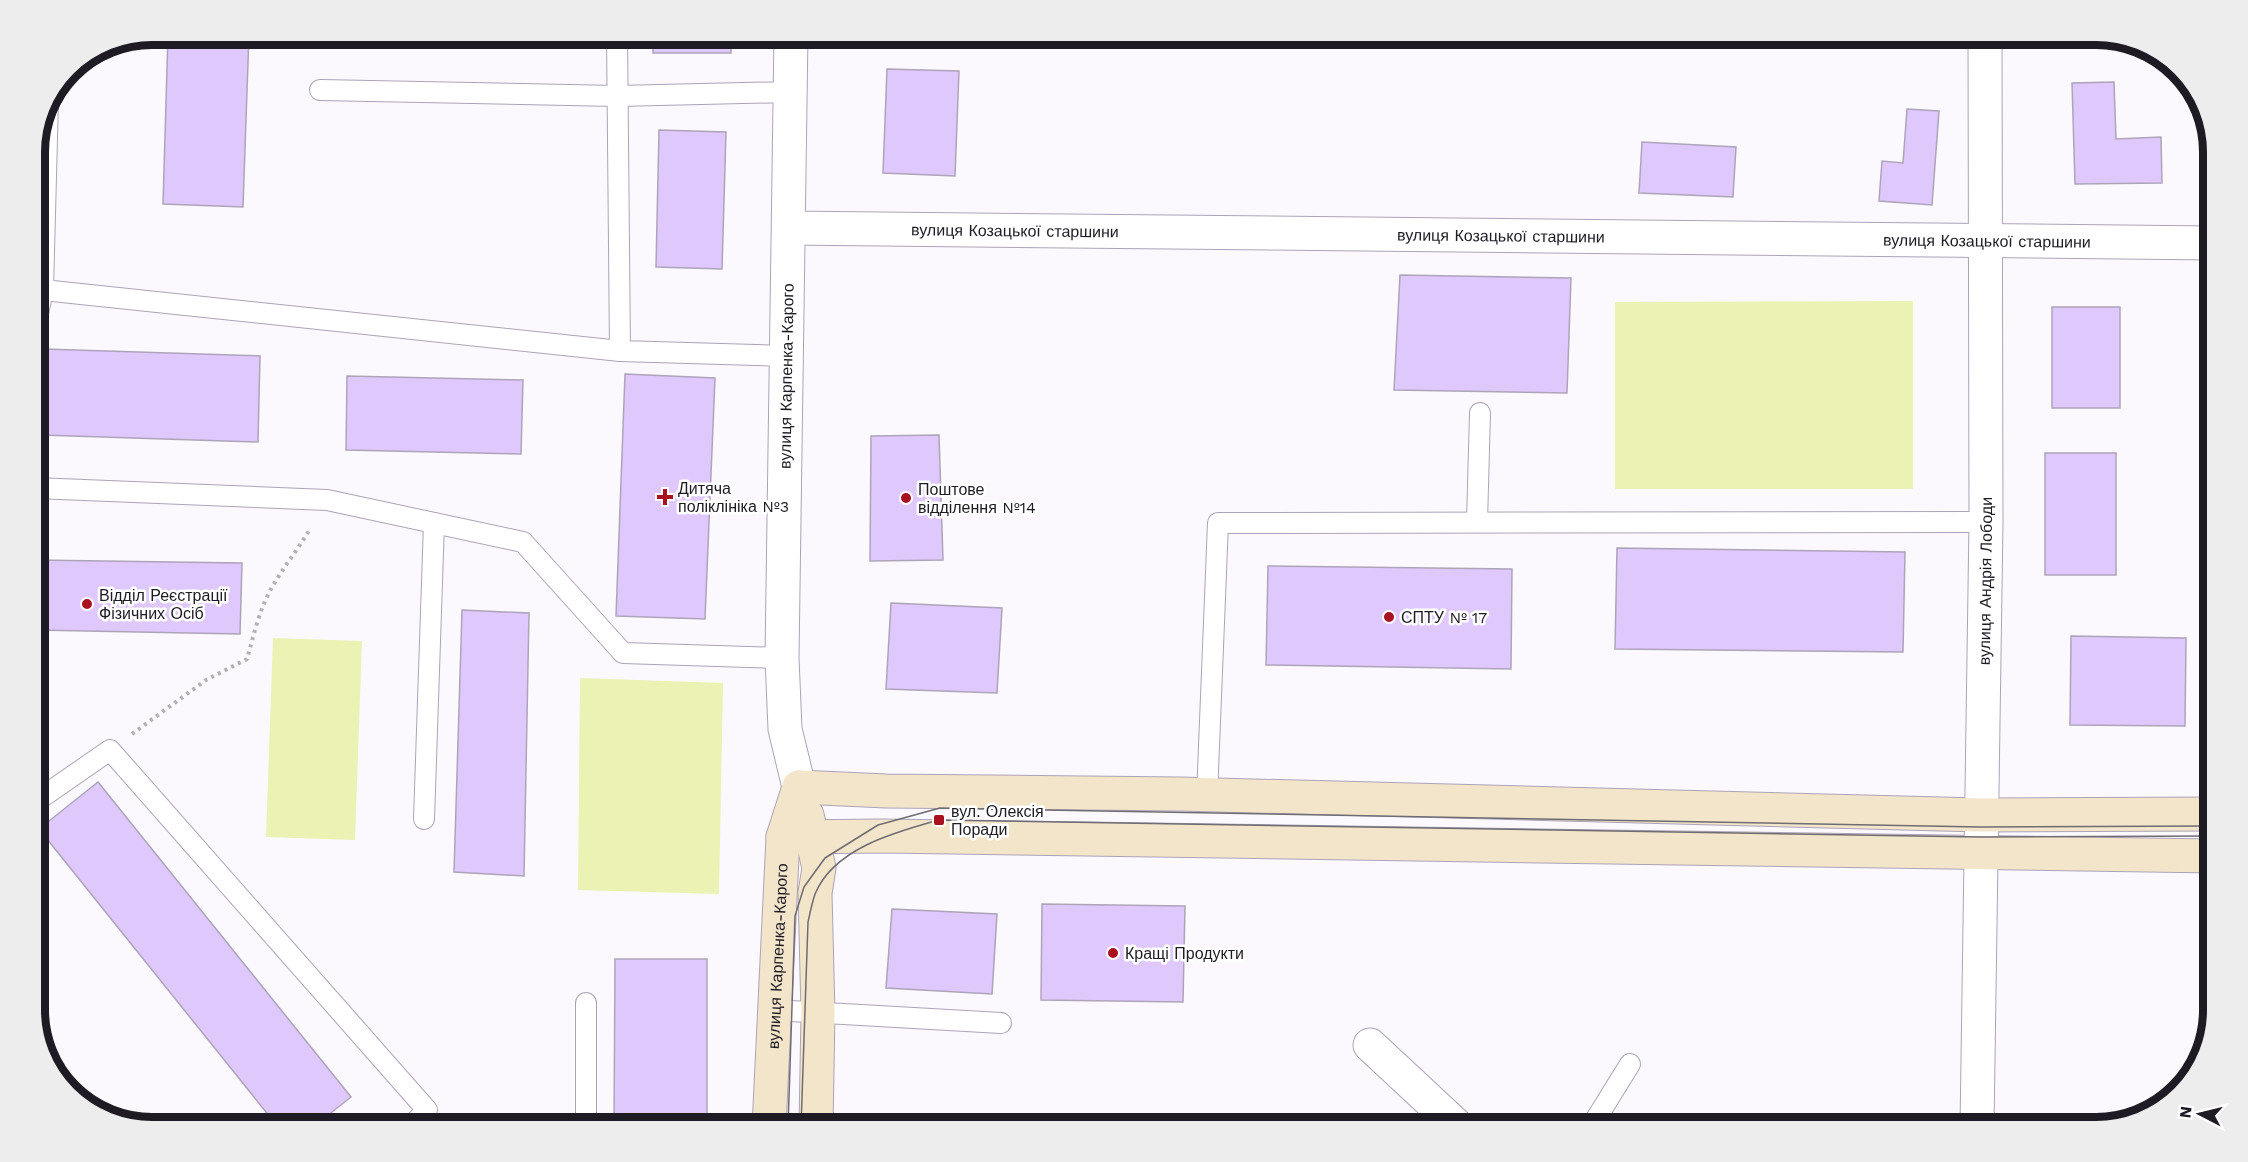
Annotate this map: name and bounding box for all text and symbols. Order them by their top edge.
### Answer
street label: вулиця Козацької старшини [911,220,1119,241]
street label: вулиця Козацької старшини [1397,225,1605,247]
street label: вулиця Козацької старшини [1883,231,2091,252]
street label: вулиця Карпенка-Карого [775,283,798,469]
place label: Дитяча поліклініка №3 [678,479,789,516]
place label: Поштове відділення №14 [918,480,1036,517]
marker: Дитяча поліклініка №3 [656,488,674,506]
marker: Поштове відділення №14 [899,491,913,505]
street label: вулиця Андрія Лободи [1975,497,1996,665]
place label: Відділ Реєстрації Фізичних Осіб [99,586,228,623]
marker: Відділ Реєстрації Фізичних Осіб [80,597,94,611]
place label: СПТУ № 17 [1401,608,1487,627]
marker: СПТУ № 17 [1382,610,1396,624]
place label: вул. Олексія Поради [951,802,1044,839]
marker: вул. Олексія Поради [932,813,946,827]
street label: вулиця Карпенка-Карого [764,863,792,1049]
place label: Кращі Продукти [1125,944,1244,963]
marker: Кращі Продукти [1106,946,1120,960]
north arrow [2170,1084,2230,1144]
text: N [2175,1105,2196,1119]

